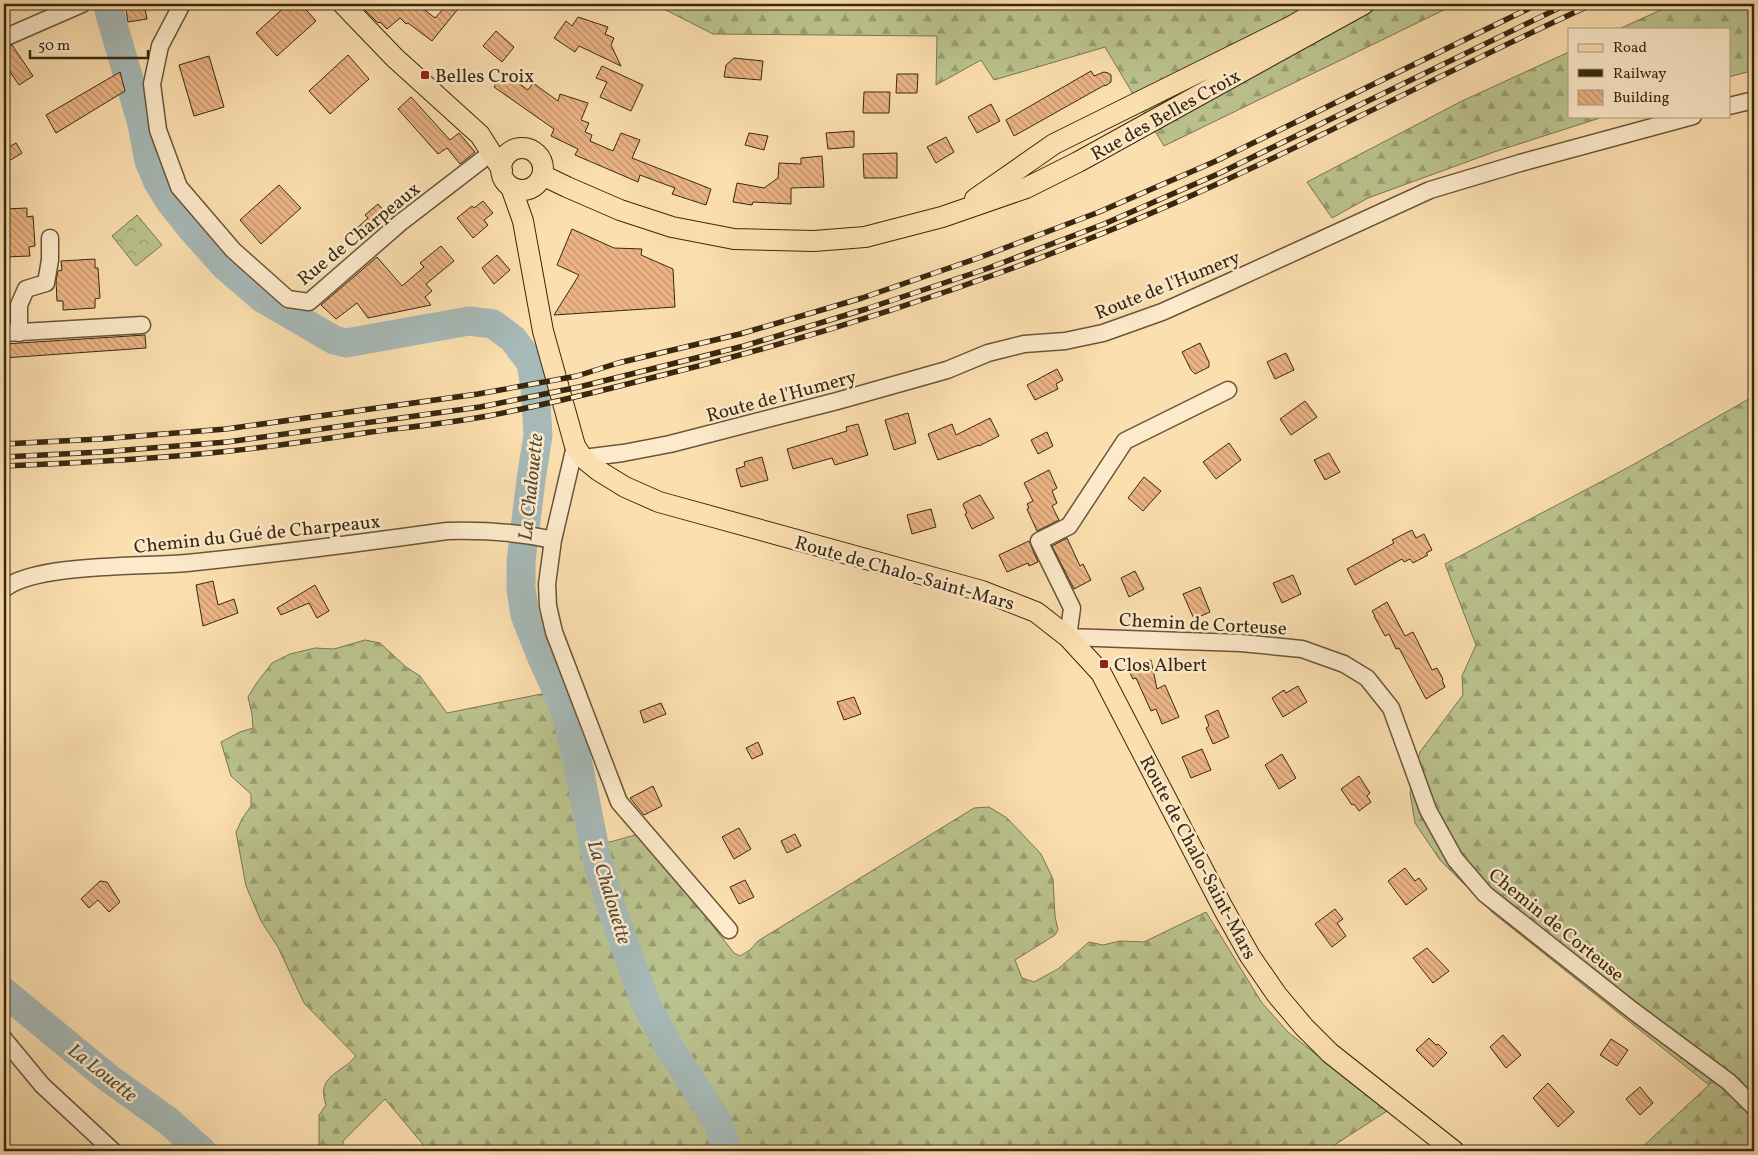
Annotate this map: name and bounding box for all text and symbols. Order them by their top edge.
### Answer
scale bar [30,28,148,60]
legend [1568,28,1730,118]
text: 50 m [38,36,70,57]
text: Road [1613,38,1647,59]
place label: Belles Croix [435,64,534,90]
street label: Rue des Belles Croix [1086,64,1246,168]
text: Railway [1613,64,1666,85]
marker: Belles Croix [419,69,431,81]
text: Building [1613,88,1670,109]
street label: Rue de Charpeaux [292,177,426,292]
street label: Route de l'Humery [1091,245,1244,327]
street label: Route de l'Humery [703,364,860,429]
water label: La Chalouette [512,431,552,542]
street label: Chemin du Gué de Charpeaux [133,509,382,561]
street label: Route de Chalo-Saint-Mars [792,530,1017,618]
street label: Chemin de Corteuse [1118,608,1287,642]
place label: Clos Albert [1114,653,1208,679]
marker: Clos Albert [1098,658,1110,670]
street label: Route de Chalo-Saint-Mars [1132,751,1262,964]
water label: La Chalouette [579,837,637,949]
street label: Chemin de Corteuse [1482,863,1629,988]
water label: La Louette [61,1037,143,1110]

